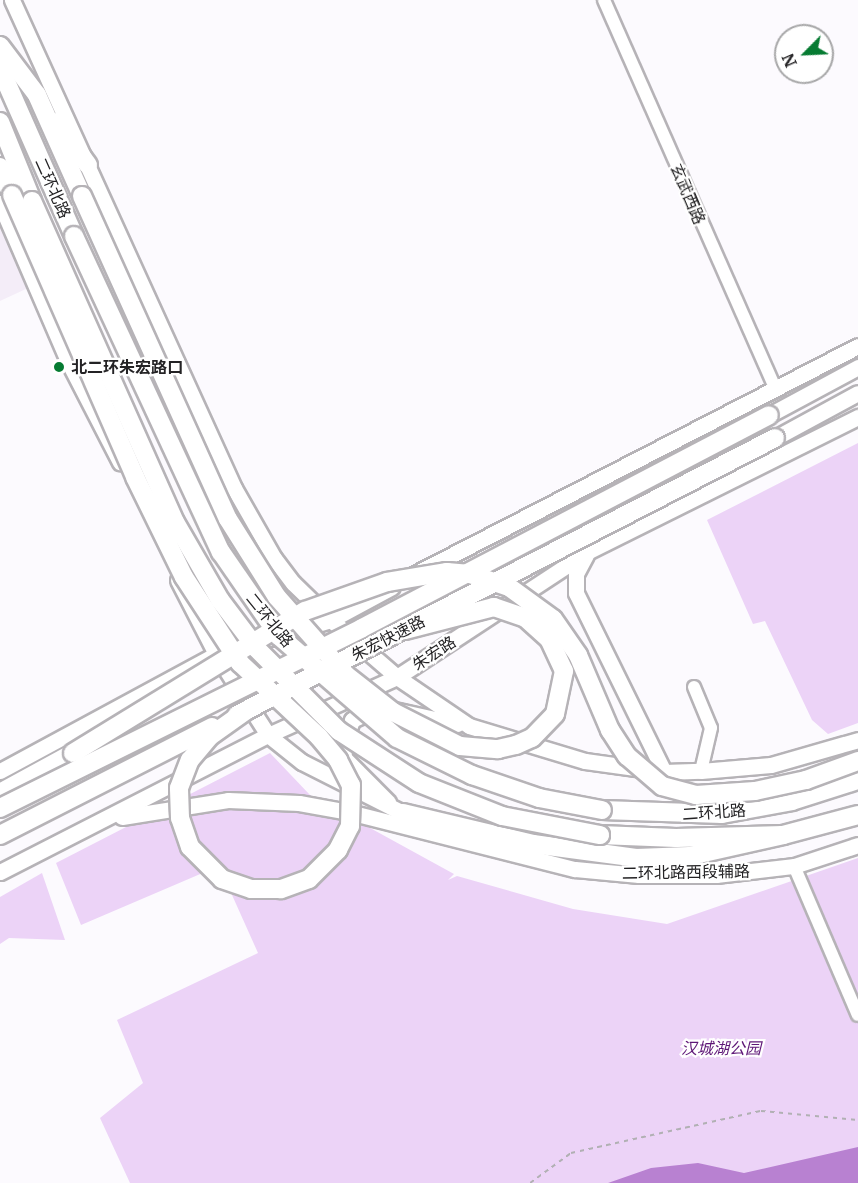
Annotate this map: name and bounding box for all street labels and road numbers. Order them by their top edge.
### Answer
street label: 二环北路 [31,155,75,221]
street label: 玄武西路 [667,161,709,227]
street label: 二环北路 [242,589,298,651]
street label: 朱宏快速路 [348,611,428,665]
street label: 朱宏路 [409,632,459,674]
street label: 二环北路 [681,800,747,824]
street label: 二环北路西段辅路 [622,861,750,883]

